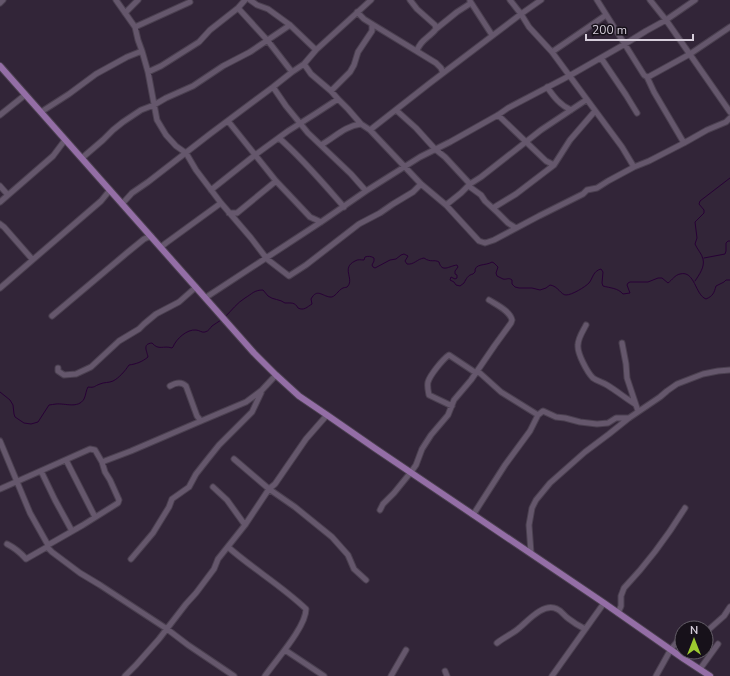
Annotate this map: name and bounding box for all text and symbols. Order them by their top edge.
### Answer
scale bar [586,16,693,42]
text: 200 m [592,22,627,38]
north arrow [674,620,714,660]
text: N [690,623,698,638]

